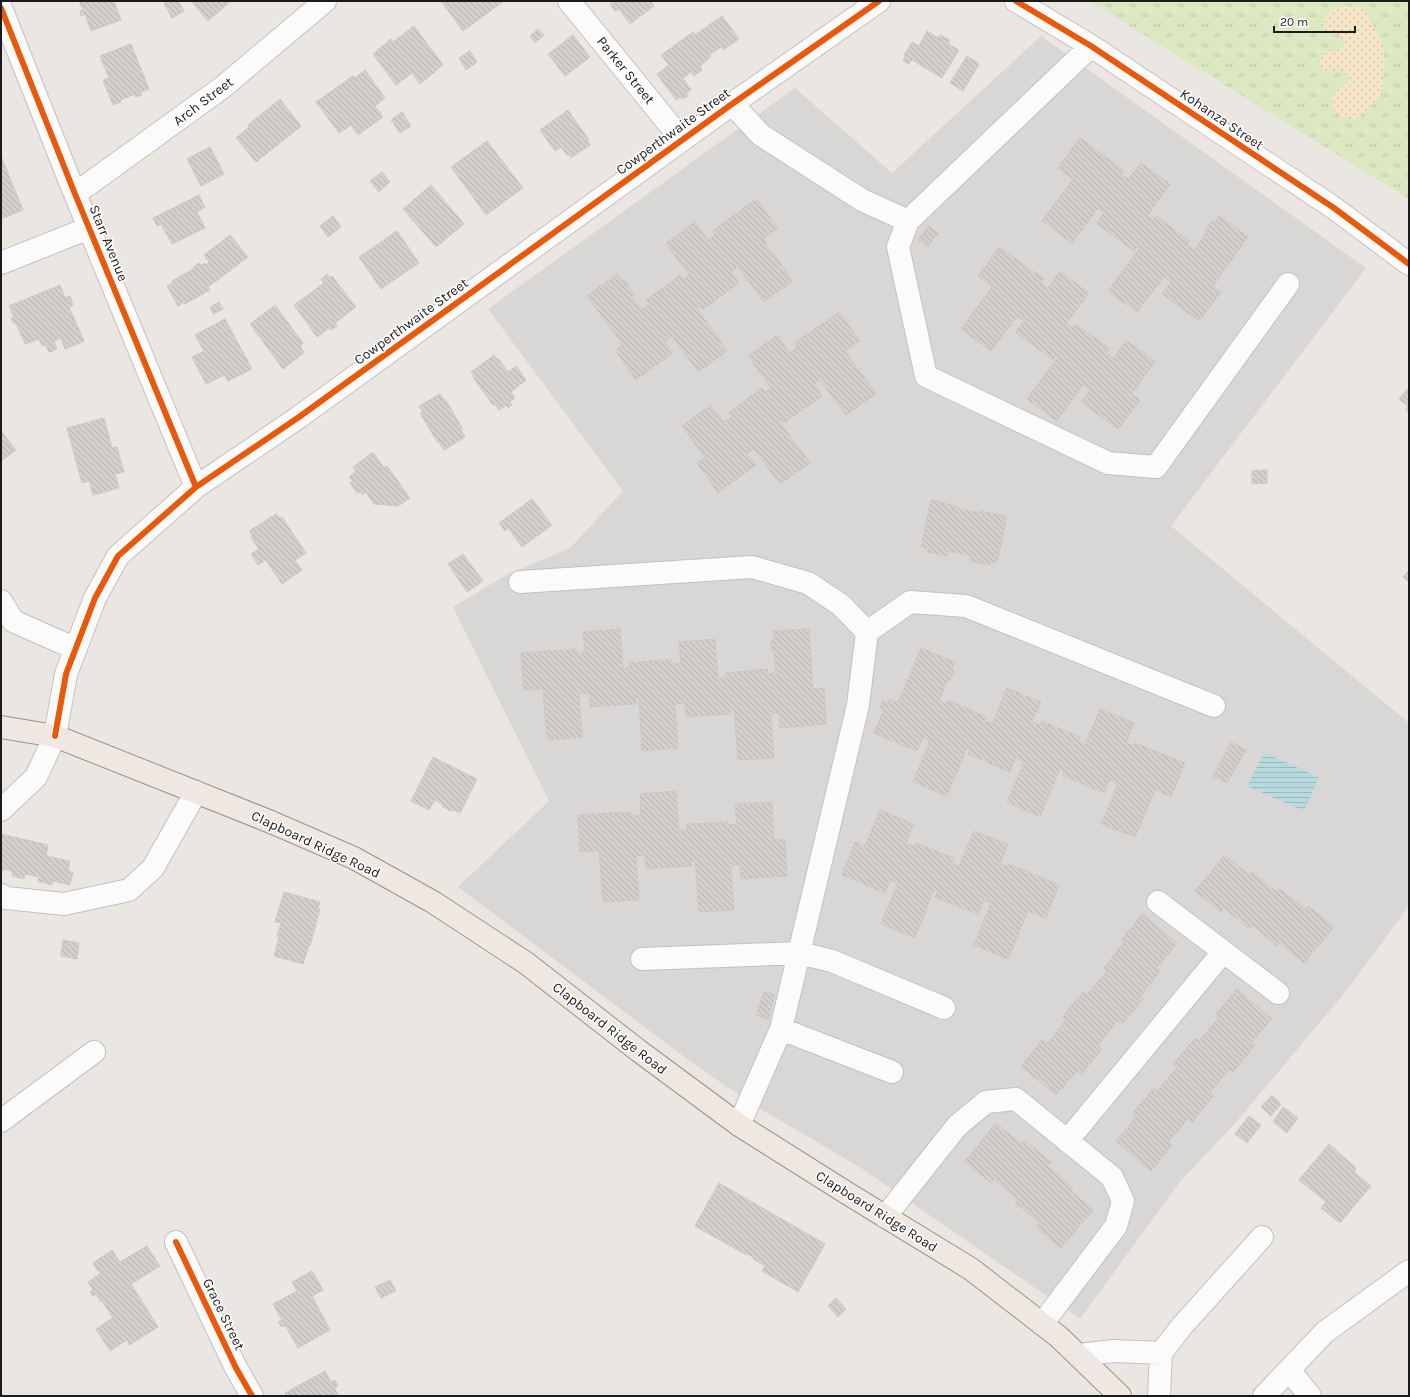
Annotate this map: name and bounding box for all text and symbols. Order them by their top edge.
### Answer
scale bar [1274,8,1355,34]
text: 20 m [1280,15,1308,29]
street label: Parker Street [593,33,658,108]
street label: Arch Street [170,73,237,129]
street label: Cowperthwaite Street [613,84,734,178]
street label: Kohanza Street [1177,85,1267,154]
street label: Starr Avenue [85,202,132,284]
street label: Cowperthwaite Street [351,274,472,368]
street label: Clapboard Ridge Road [249,807,383,882]
street label: Clapboard Ridge Road [549,978,670,1078]
street label: Clapboard Ridge Road [813,1167,941,1256]
street label: Grace Street [199,1275,248,1353]

